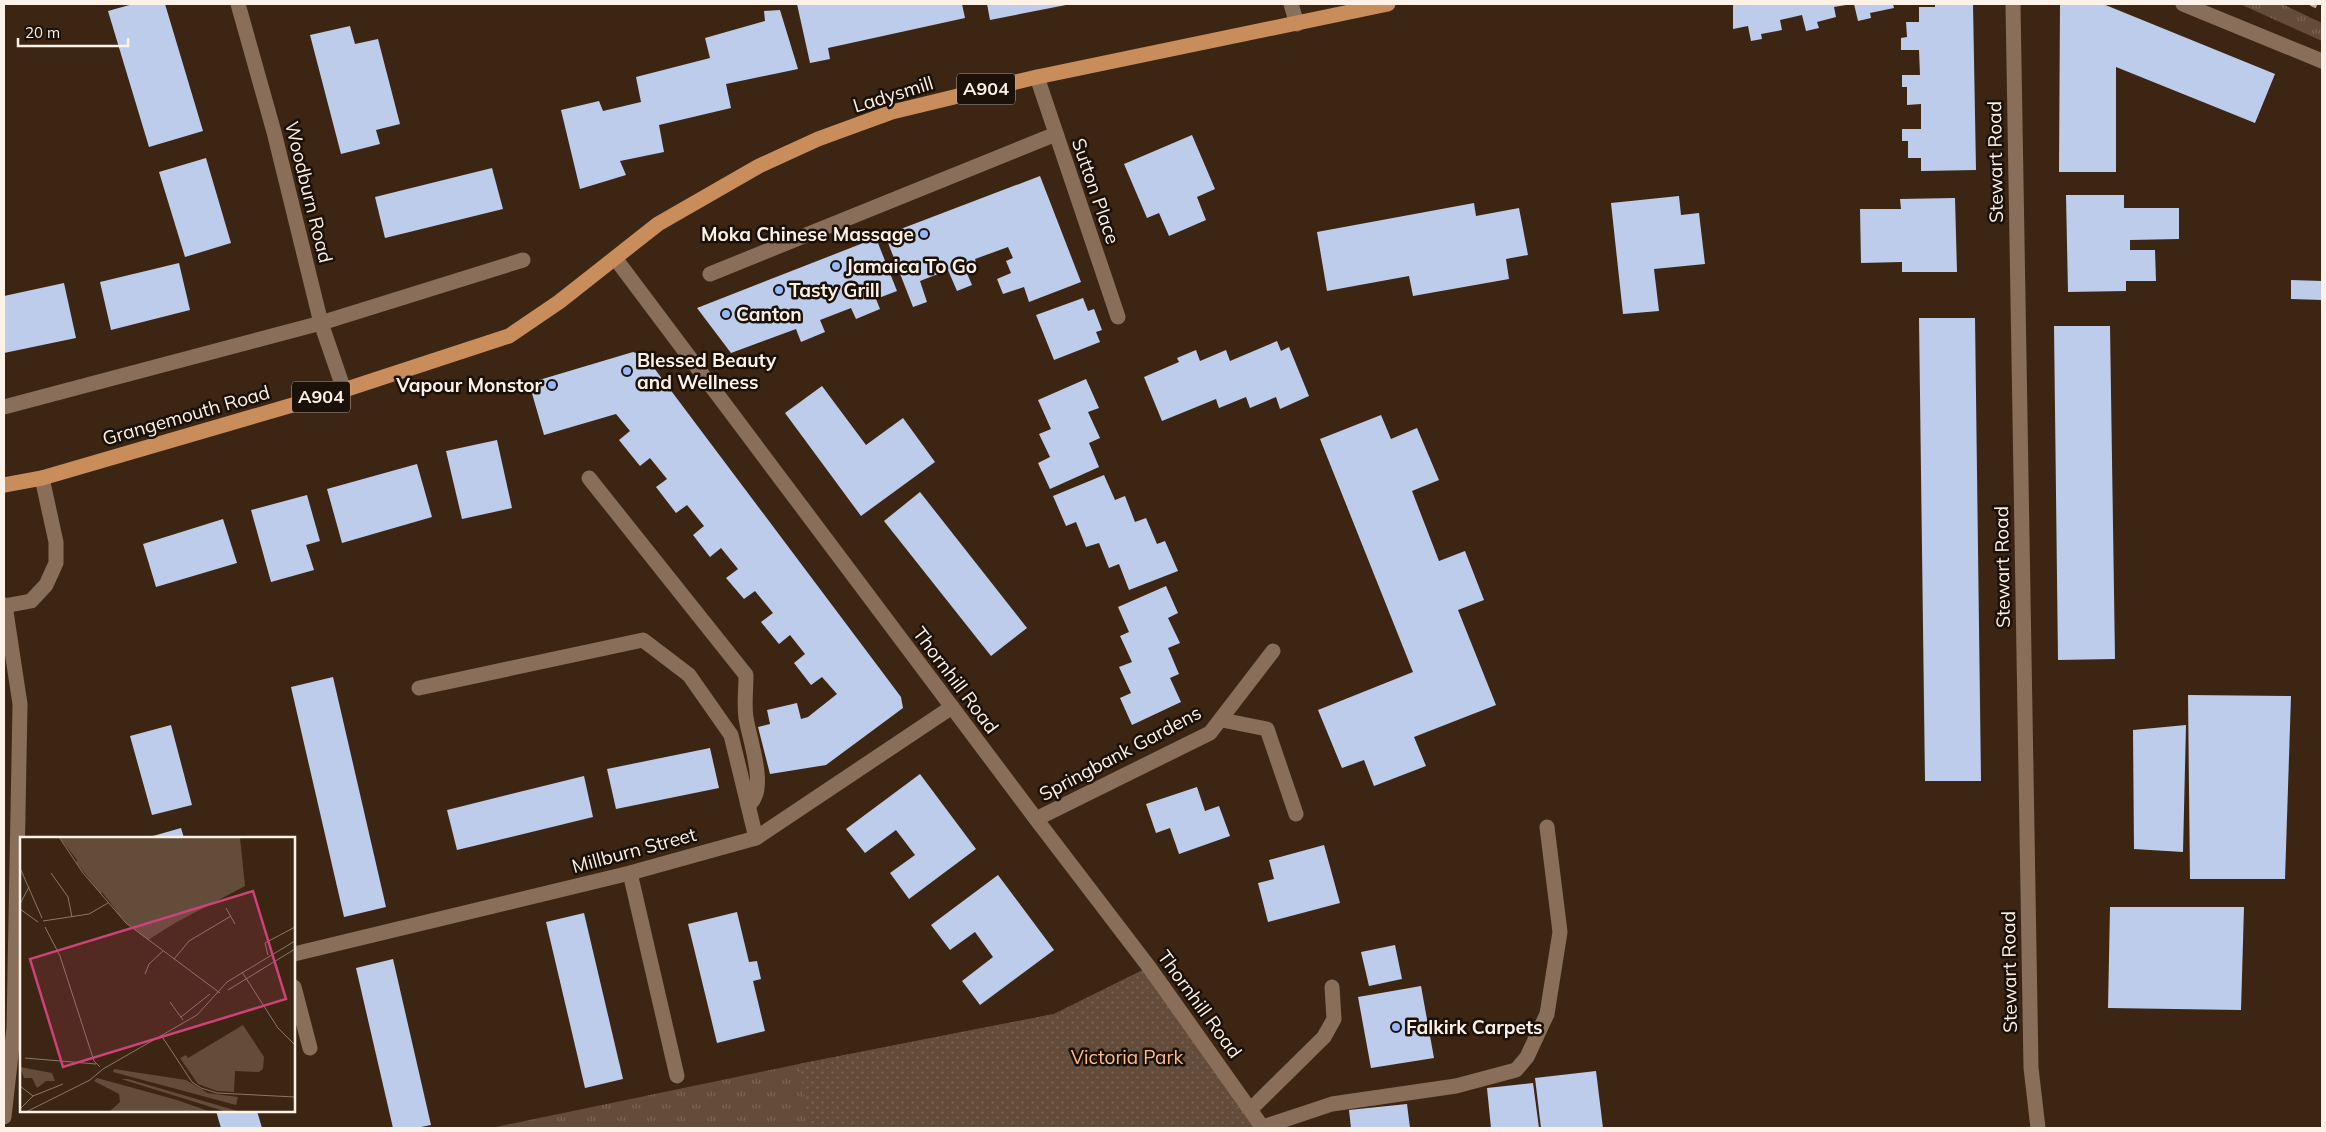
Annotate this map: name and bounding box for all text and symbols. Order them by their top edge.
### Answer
scale bar [18,15,128,47]
text: 20 m [25,23,60,42]
street label: Ladysmill [850,70,936,118]
road number: A904 [957,74,1015,105]
street label: Stewart Road [1982,101,2008,223]
street label: Woodburn Road [280,119,338,265]
street label: Sutton Place [1067,135,1125,247]
place label: Moka Chinese Massage [701,222,914,246]
marker: Moka Chinese Massage [918,228,930,240]
place label: Jamaica To Go [846,254,977,278]
marker: Jamaica To Go [830,260,842,272]
place label: Tasty Grill [789,278,880,302]
marker: Tasty Grill [773,284,785,296]
place label: Canton [736,302,802,326]
marker: Canton [720,308,732,320]
place label: Blessed Beauty and Wellness [637,348,777,394]
marker: Blessed Beauty and Wellness [621,365,633,377]
place label: Vapour Monstor [395,373,543,397]
marker: Vapour Monstor [546,379,558,391]
street label: Grangemouth Road [100,380,272,450]
road number: A904 [292,382,350,412]
street label: Stewart Road [1989,506,2015,628]
street label: Thornhill Road [908,622,1004,738]
street label: Springbank Gardens [1035,700,1205,806]
street label: Millburn Street [569,822,699,878]
inset map [20,837,295,1112]
street label: Stewart Road [1996,911,2022,1033]
street label: Thornhill Road [1153,945,1247,1063]
place label: Falkirk Carpets [1406,1015,1543,1039]
marker: Falkirk Carpets [1390,1021,1402,1033]
park label: Victoria Park [1071,1045,1183,1069]

